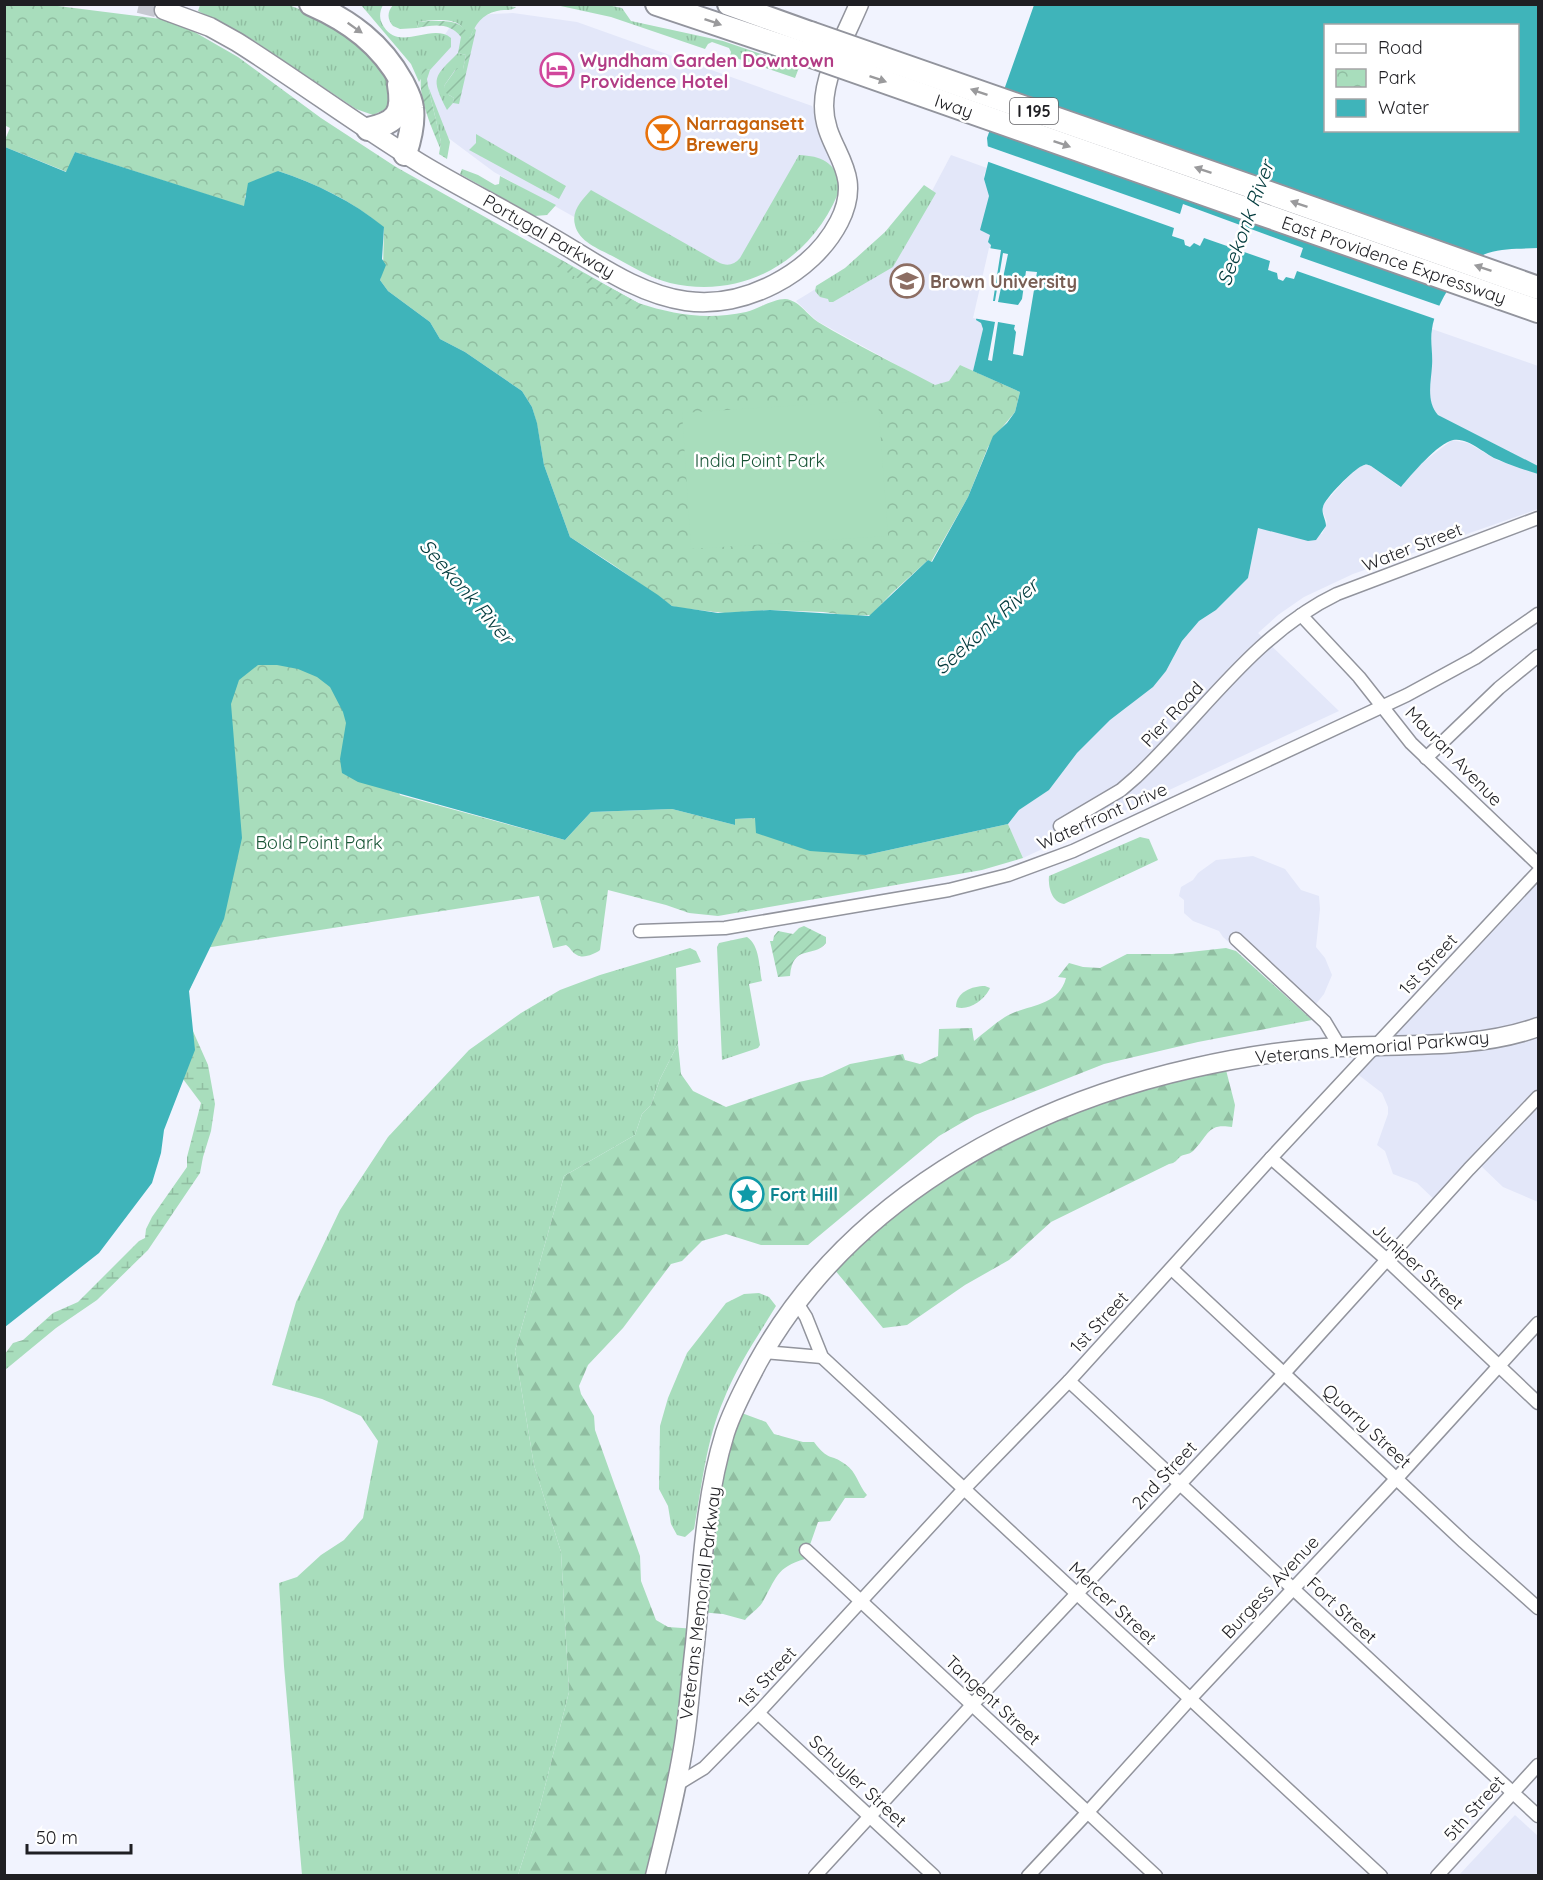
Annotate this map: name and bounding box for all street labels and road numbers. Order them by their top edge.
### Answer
street label: Iway [932,89,976,123]
road number: I 195 [1010,98,1058,124]
street label: Portugal Parkway [479,189,619,283]
street label: East Providence Expressway [1279,211,1509,309]
street label: Water Street [1359,517,1465,577]
street label: Pier Road [1136,676,1208,752]
street label: Mauran Avenue [1400,701,1508,811]
street label: Waterfront Drive [1033,777,1171,855]
street label: 1st Street [1394,929,1462,999]
street label: Veterans Memorial Parkway [1254,1025,1490,1069]
street label: Juniper Street [1367,1218,1469,1314]
street label: 1st Street [1065,1287,1133,1357]
street label: Quarry Street [1318,1379,1416,1473]
street label: 2nd Street [1126,1436,1202,1514]
street label: Veterans Memorial Parkway [674,1485,726,1721]
street label: Burgess Avenue [1216,1531,1324,1643]
street label: Mercer Street [1064,1556,1162,1650]
street label: Fort Street [1302,1572,1382,1648]
street label: 1st Street [733,1642,801,1712]
street label: Tangent Street [941,1650,1045,1750]
street label: Schuyler Street [804,1730,912,1832]
street label: 5th Street [1439,1770,1509,1846]

